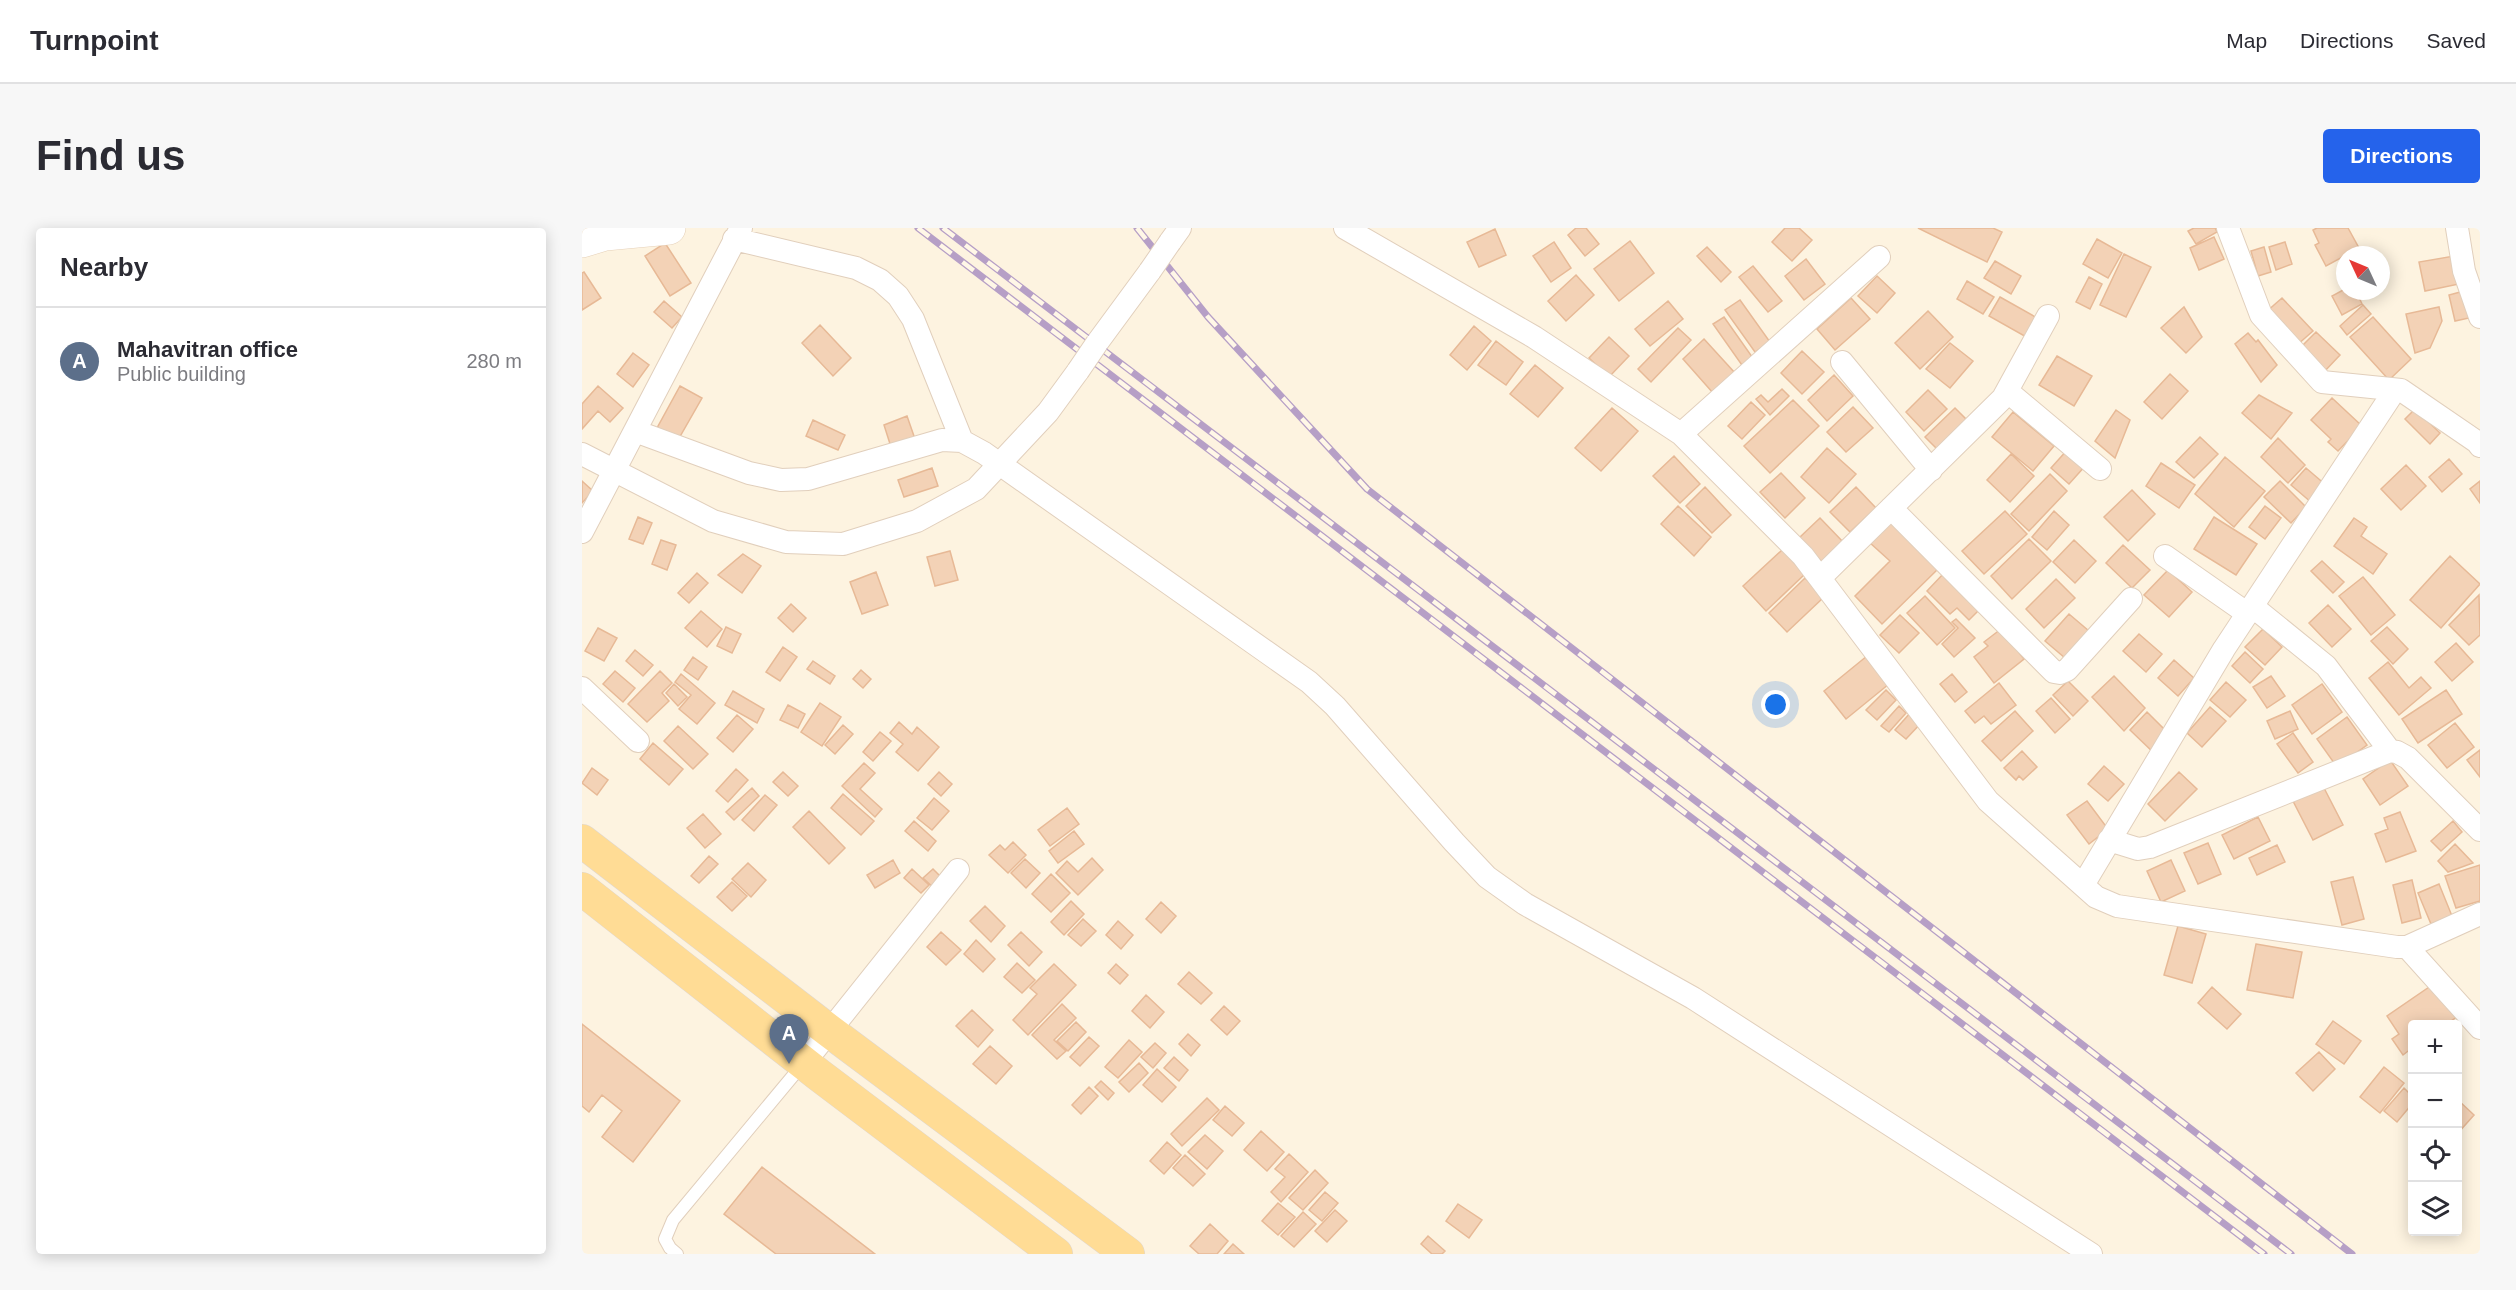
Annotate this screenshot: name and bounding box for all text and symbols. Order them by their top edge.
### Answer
text: Turnpoint [30,25,159,56]
text: Map [2226,29,2267,52]
text: Directions [2300,29,2393,52]
text: Saved [2426,29,2486,52]
button: Directions [2323,129,2480,183]
text: Find us [36,132,185,179]
north arrow [2336,246,2390,300]
text: Nearby [60,252,148,282]
text: Mahavitran office [117,337,298,362]
text: A [72,350,87,372]
text: 280 m [466,350,522,372]
text: Public building [117,363,246,385]
your location [1761,690,1790,719]
pin: A [770,1014,808,1064]
map controls [2408,1020,2462,1236]
button: + [2408,1020,2462,1074]
button: − [2408,1074,2462,1128]
button: locate [2408,1128,2462,1182]
button: layers [2408,1182,2462,1236]

